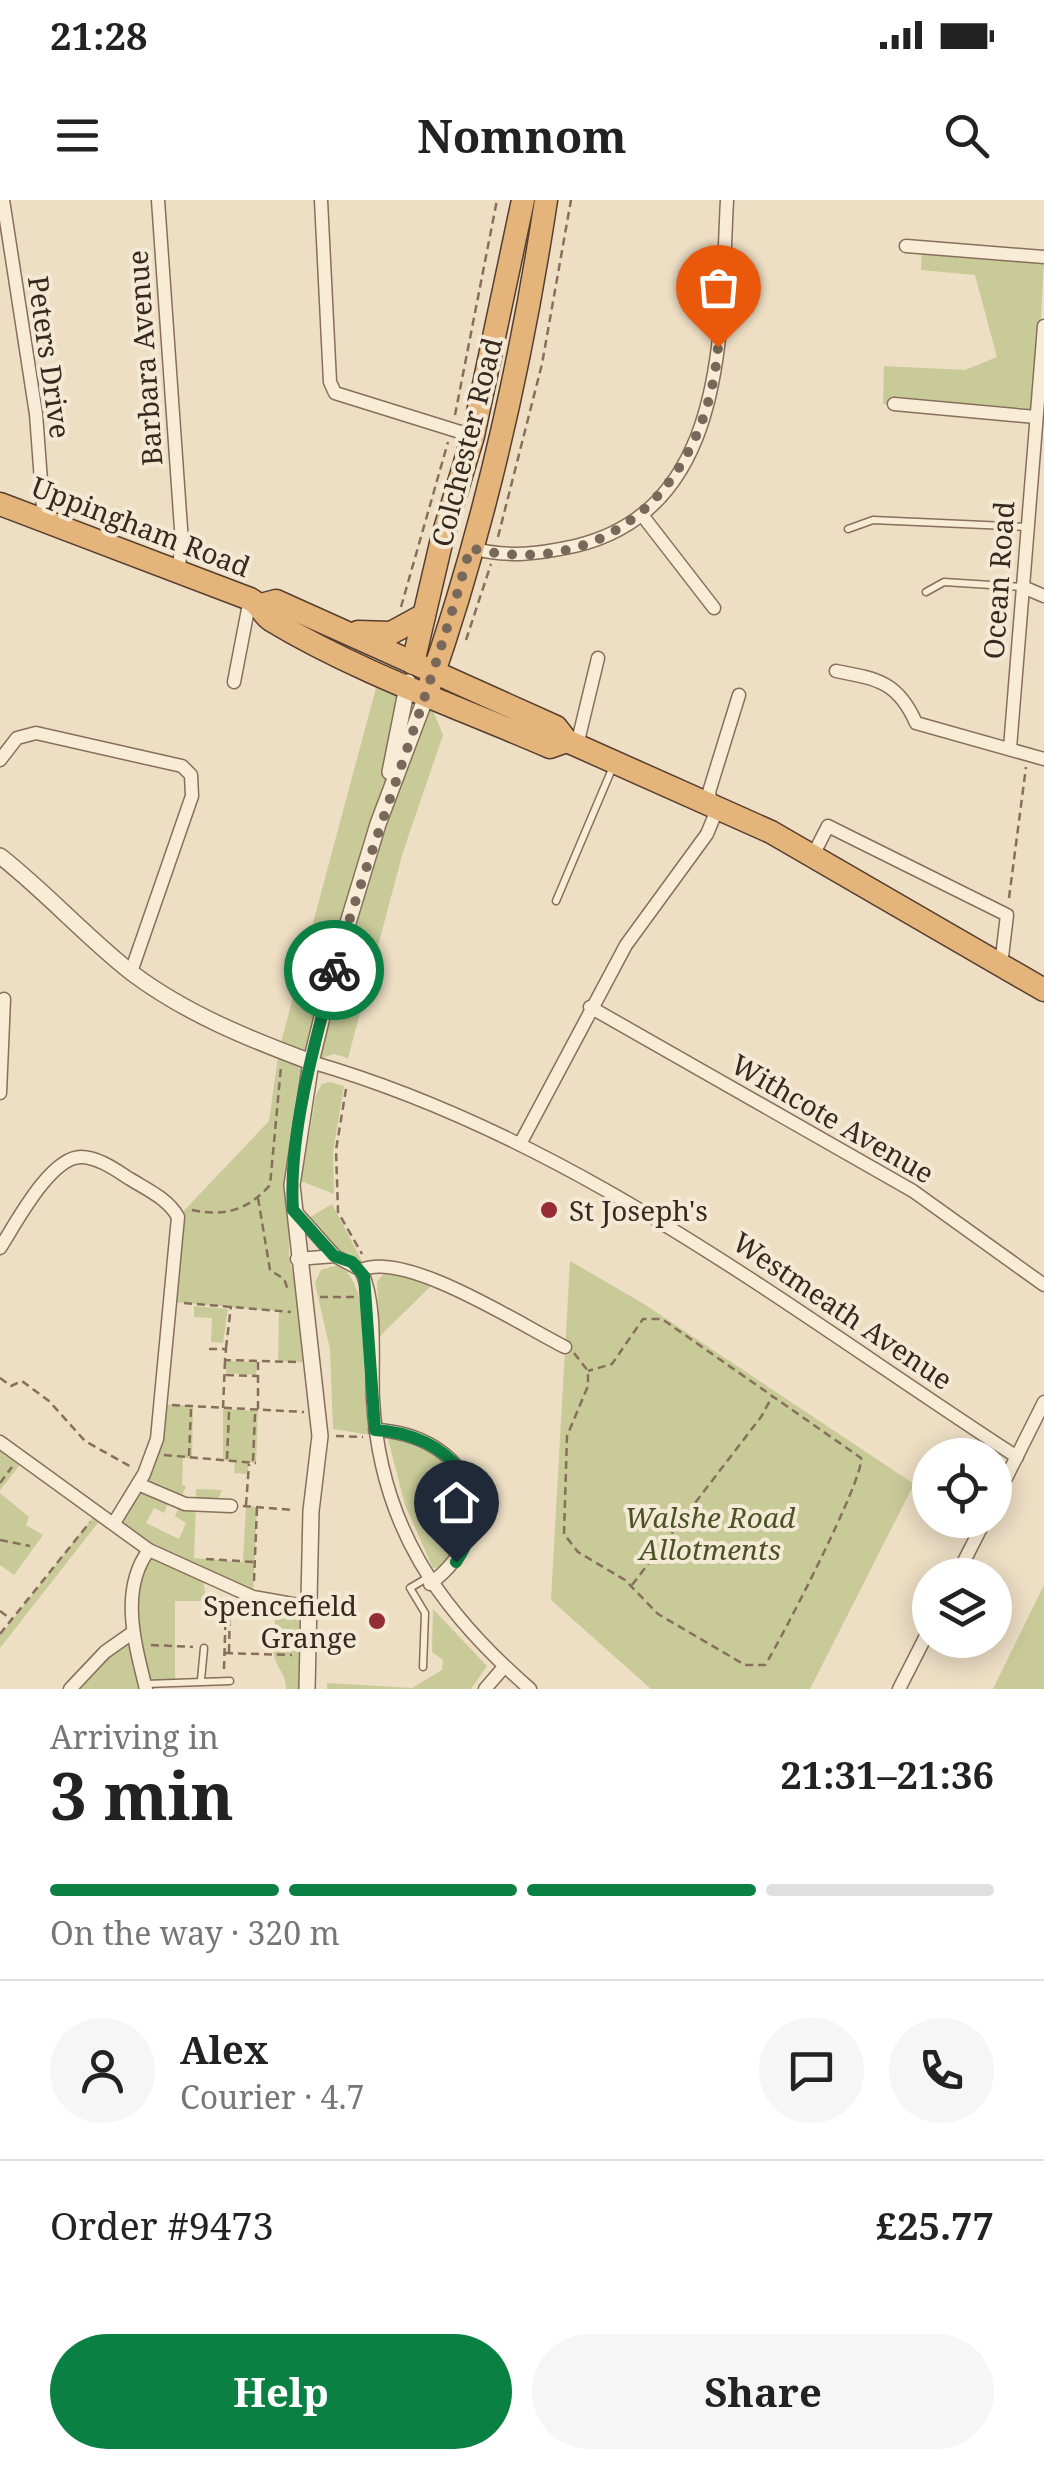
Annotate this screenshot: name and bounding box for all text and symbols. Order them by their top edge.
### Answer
text: 21:28 [50,9,147,61]
text: Nomnom [417,105,627,166]
icon: menu [50,108,105,163]
icon: search [939,108,994,163]
pin [676,245,761,348]
street label: Barbara Avenue [118,249,170,467]
icon: bag [691,260,746,315]
street label: Peters Drive [20,273,80,441]
street label: Colchester Road [422,334,510,550]
street label: Uppingham Road [26,467,256,585]
street label: Ocean Road [974,500,1022,660]
courier [284,920,384,1020]
icon: bike [307,943,362,998]
street label: Withcote Avenue [725,1045,941,1191]
place label: St Joseph's [569,1191,708,1229]
marker: St Joseph's [538,1199,560,1221]
street label: Westmeath Avenue [726,1222,960,1398]
map controls [912,1438,1012,1658]
button: locate [912,1438,1012,1538]
pin [414,1460,499,1563]
icon: home [429,1475,484,1530]
park label: Walshe Road Allotments [625,1498,796,1568]
button: layers [912,1558,1012,1658]
place label: Spencefield Grange [203,1586,357,1656]
marker: Spencefield Grange [366,1610,388,1632]
text: Arriving in [50,1715,219,1758]
text: 21:31–21:36 [780,1748,994,1800]
text: 3 min [50,1751,234,1839]
text: On the way · 320 m [50,1911,340,1954]
button: person [50,2018,155,2123]
button: chat [759,2018,864,2123]
button: phone [889,2018,994,2123]
text: Alex [180,2023,268,2075]
text: Courier · 4.7 [180,2075,364,2118]
text: Order #9473 [50,2199,274,2251]
text: £25.77 [876,2199,994,2251]
button: Help [50,2334,512,2449]
button: Share [532,2334,994,2449]

